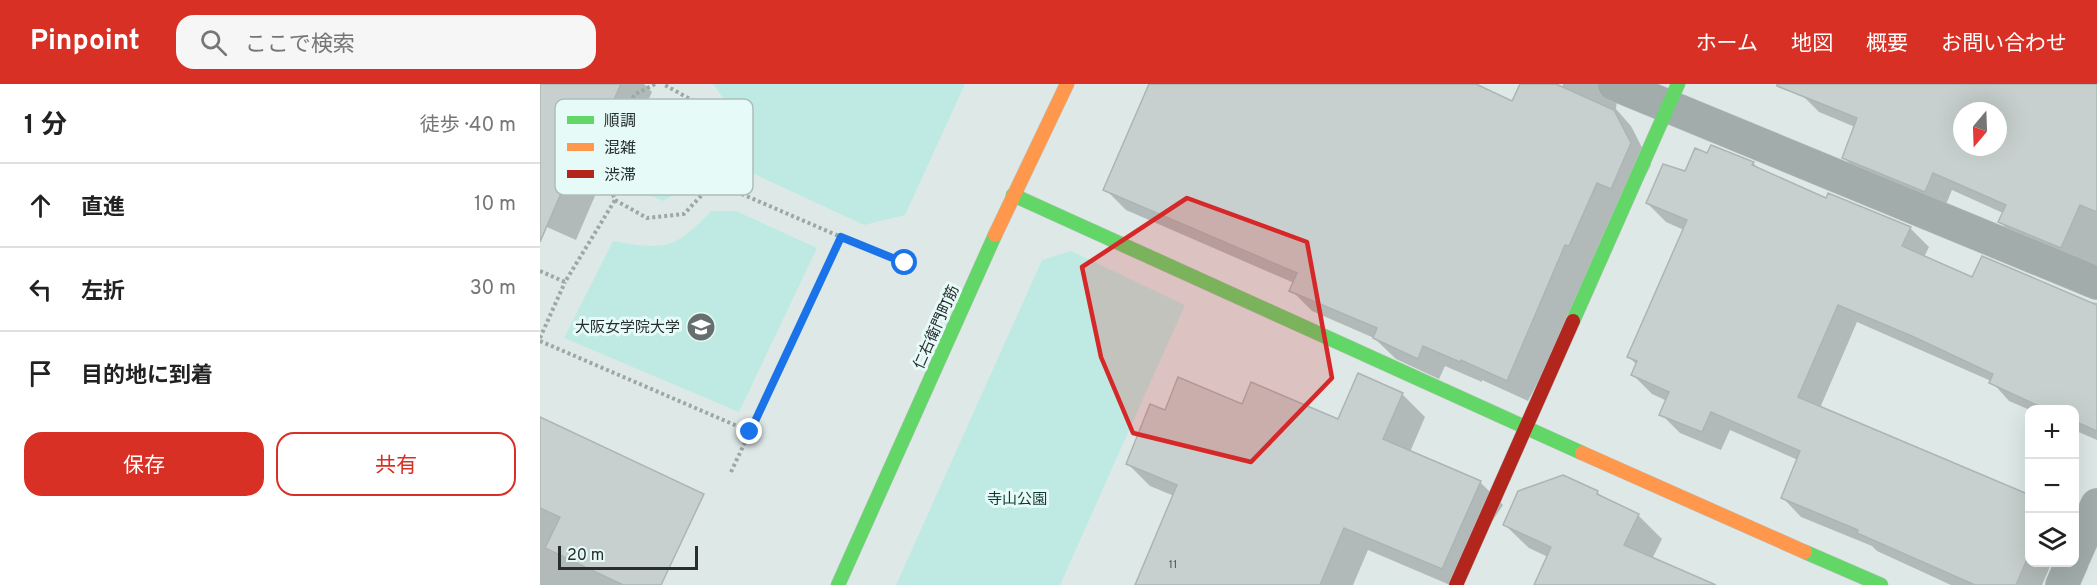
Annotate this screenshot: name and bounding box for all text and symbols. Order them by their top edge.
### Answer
search box [176,15,596,69]
text: Pinpoint [30,24,140,60]
icon: search [197,26,230,59]
text: ホーム [1696,31,1758,58]
text: 地図 [1791,31,1833,58]
text: 概要 [1866,31,1908,58]
text: お問い合わせ [1941,31,2067,58]
text: ここで検索 [245,32,355,59]
legend [555,99,753,195]
north arrow [1953,102,2007,156]
text: 1 分 [24,110,67,143]
text: 順調 [604,112,636,132]
text: 徒歩 · 40 m [420,113,516,139]
text: 混雑 [604,139,636,159]
text: 渋滞 [604,166,636,186]
icon: ahead [24,189,57,222]
text: 10 m [474,192,516,218]
text: 直進 [81,195,125,222]
route start [891,249,917,275]
icon: left [24,273,57,306]
text: 30 m [470,276,516,302]
text: 左折 [81,279,125,306]
street label: 仁右衛門町筋 [910,283,964,373]
school or university icon: 大阪女学院大学 [685,311,717,343]
place label: 大阪女学院大学 [575,319,680,338]
icon: arrive [24,357,57,390]
text: 目的地に到着 [81,363,213,390]
map controls [2025,405,2079,567]
button: + [2025,405,2079,459]
route end [736,418,762,444]
button: 保存 [24,432,264,496]
button: 共有 [276,432,516,496]
button: − [2025,459,2079,513]
park label: 寺山公園 [987,491,1047,510]
button: layers [2025,513,2079,567]
scale bar [558,543,698,570]
text: 20 m [567,546,604,566]
house number: 11 [1169,557,1177,573]

